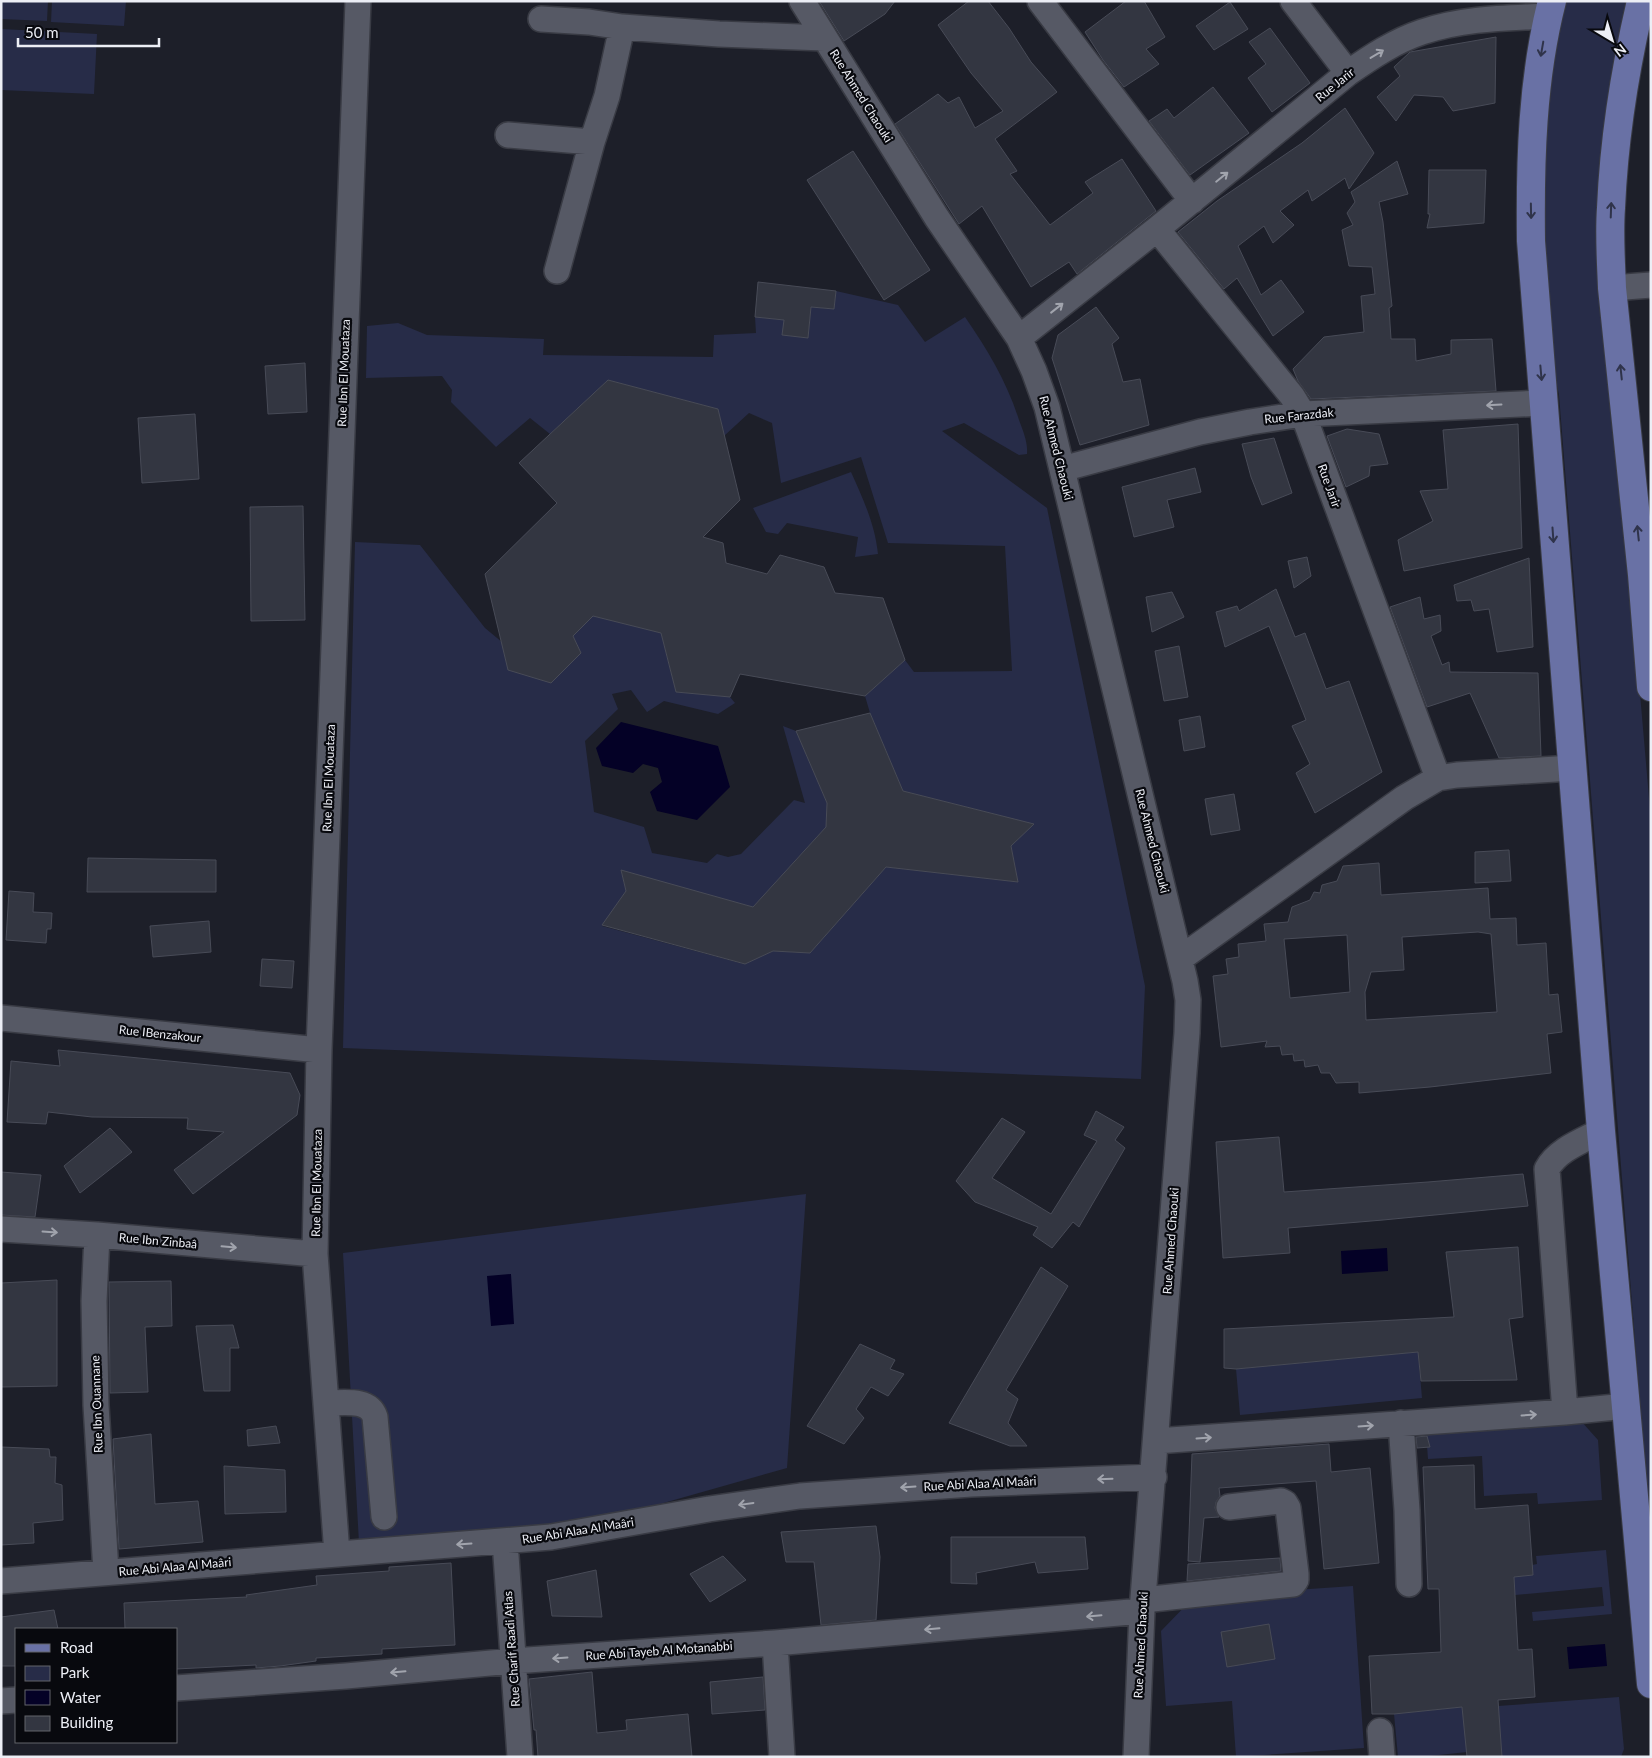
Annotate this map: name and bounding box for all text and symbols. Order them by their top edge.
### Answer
scale bar [18,15,159,47]
north arrow [1587,15,1637,65]
text: 50 m [25,23,59,41]
one-way arrow [1537,41,1547,57]
text: N [1611,41,1630,61]
street label: Rue Ahmed Chaouki [827,46,896,145]
one-way arrow [1369,49,1383,59]
street label: Rue Jarir [1312,64,1358,105]
one-way arrow [1215,171,1228,182]
one-way arrow [1526,202,1536,219]
one-way arrow [1606,202,1616,218]
one-way arrow [1050,303,1064,313]
street label: Rue Ibn El Mouataza [334,319,353,427]
one-way arrow [1616,364,1626,380]
one-way arrow [1536,365,1545,381]
street label: Rue Ahmed Chaouki [1036,394,1077,502]
one-way arrow [1487,400,1503,410]
street label: Rue Farazdak [1264,404,1335,427]
street label: Rue Jarir [1315,462,1345,510]
one-way arrow [1633,526,1642,542]
one-way arrow [1549,527,1558,543]
street label: Rue Ibn El Mouataza [319,724,338,832]
street label: Rue Ahmed Chaouki [1132,787,1173,895]
street label: Rue IBenzakour [118,1022,202,1045]
street label: Rue Ibn El Mouataza [308,1129,325,1237]
street label: Rue Ahmed Chaouki [1159,1187,1182,1295]
one-way arrow [42,1228,58,1237]
street label: Rue Ibn Zinbaâ [118,1230,198,1251]
one-way arrow [221,1242,237,1251]
street label: Rue Ibn Ouannane [87,1355,106,1453]
one-way arrow [1520,1410,1536,1419]
one-way arrow [1358,1421,1374,1431]
one-way arrow [1196,1433,1212,1442]
street label: Rue Abi Alaa Al Maâri [923,1473,1037,1494]
one-way arrow [1097,1474,1113,1483]
one-way arrow [900,1483,916,1492]
one-way arrow [738,1499,754,1509]
street label: Rue Abi Alaa Al Maâri [521,1514,635,1547]
one-way arrow [456,1539,472,1549]
street label: Rue Abi Alaa Al Maâri [118,1554,232,1579]
street label: Rue Charif Raadi Atlas [500,1591,523,1707]
street label: Rue Ahmed Chaouki [1130,1591,1151,1699]
one-way arrow [1086,1611,1102,1620]
one-way arrow [924,1625,940,1634]
legend [15,1628,178,1743]
text: Road [60,1638,93,1656]
street label: Rue Abi Tayeb Al Motanabbi [585,1638,733,1663]
one-way arrow [553,1653,569,1662]
text: Park [60,1663,90,1681]
one-way arrow [391,1667,407,1676]
text: Water [60,1688,101,1706]
text: Building [60,1713,113,1731]

